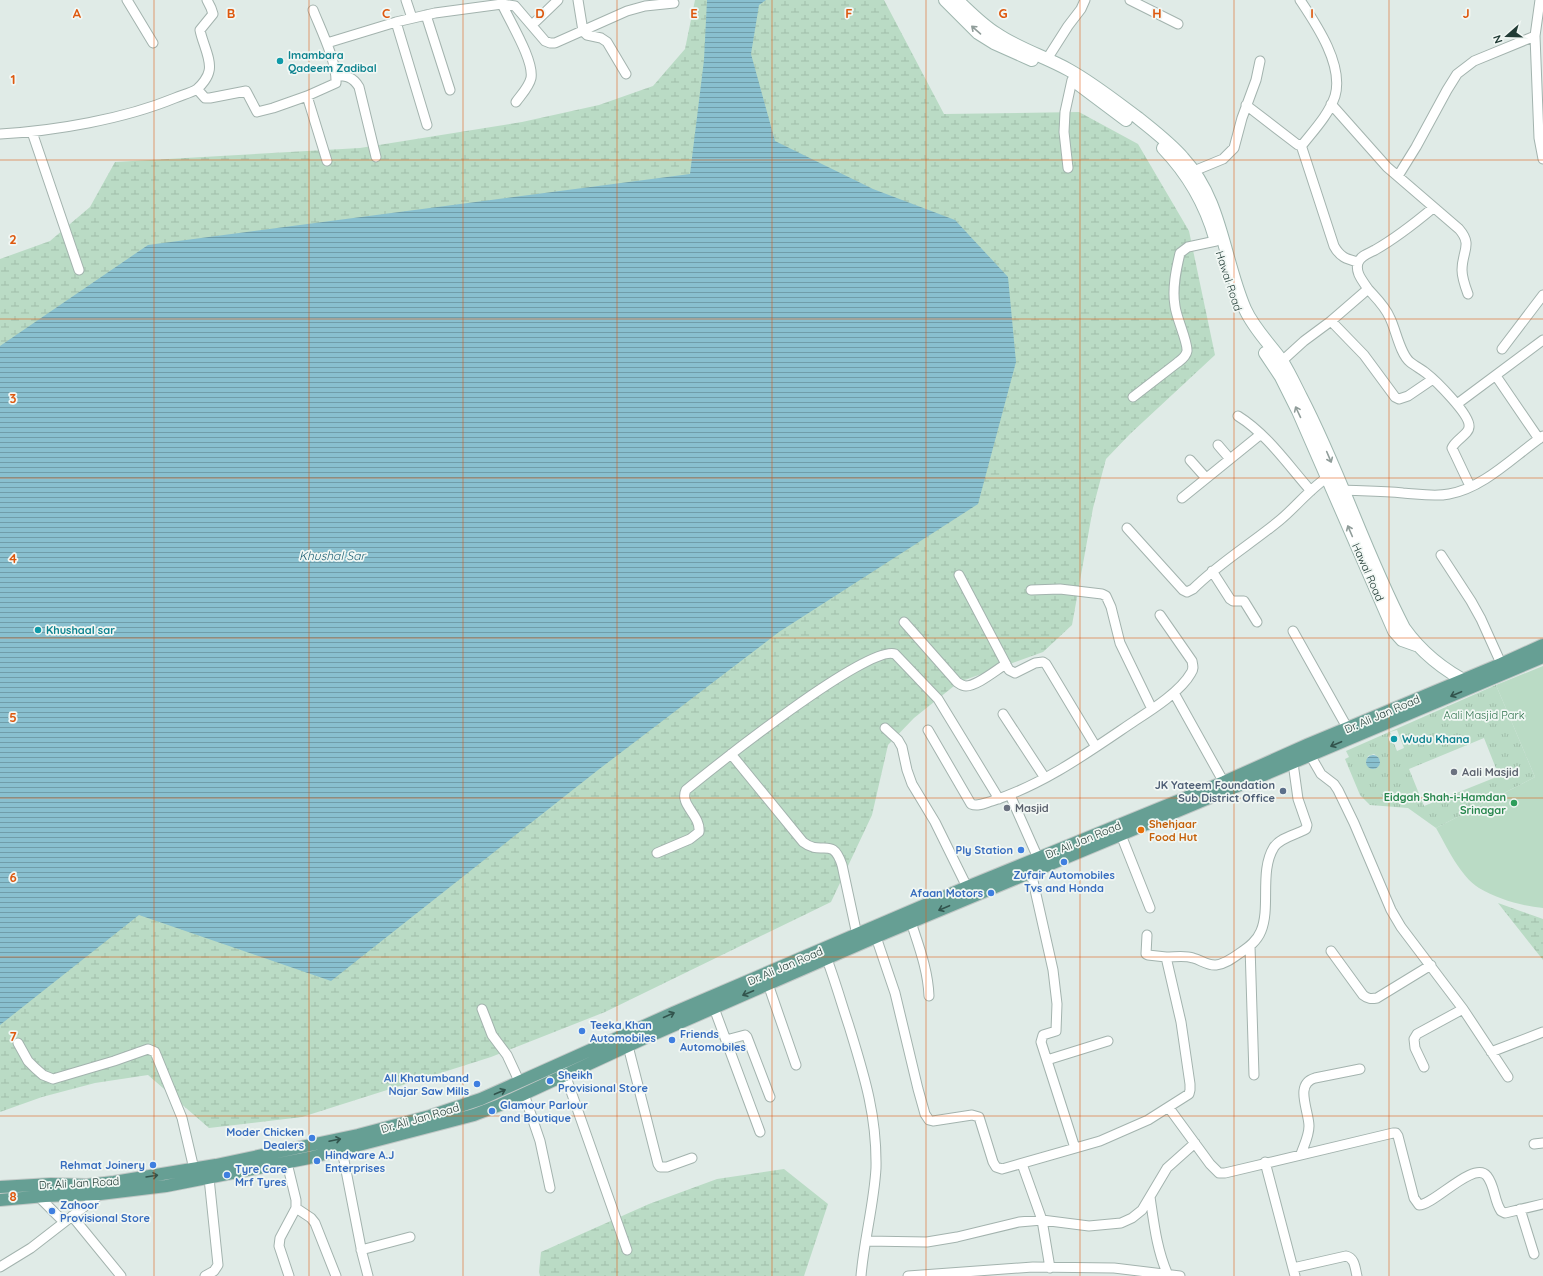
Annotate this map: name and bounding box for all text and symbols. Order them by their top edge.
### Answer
text: A [73,5,82,21]
text: B [227,5,235,21]
text: C [382,5,390,21]
text: D [535,5,545,21]
text: E [690,5,698,21]
text: F [845,5,853,21]
text: G [998,5,1008,21]
text: H [1152,5,1162,21]
text: I [1310,5,1314,21]
text: J [1462,5,1470,21]
north arrow [1487,16,1527,56]
one-way arrow [971,25,981,35]
text: N [1490,33,1506,46]
place label: Imambara Qadeem Zadibal [288,48,377,75]
marker: Imambara Qadeem Zadibal [275,56,285,66]
text: 1 [10,71,16,87]
text: 2 [9,231,17,247]
street label: Hawal Road [1213,249,1245,313]
text: 3 [10,390,17,406]
one-way arrow [1294,406,1301,418]
one-way arrow [1326,450,1333,462]
one-way arrow [1346,525,1353,537]
street label: Hawal Road [1349,541,1387,603]
water label: Khushal Sar [299,548,366,563]
text: 4 [9,550,17,566]
place label: Khushaal sar [46,623,115,637]
marker: Khushaal sar [33,625,43,635]
one-way arrow [1450,691,1462,699]
street label: Dr. Ali Jan Road [1342,692,1422,736]
park label: Aali Masjid Park [1443,708,1525,722]
text: 5 [9,709,17,725]
place label: Wudu Khana [1402,732,1469,746]
marker: Wudu Khana [1389,734,1399,744]
one-way arrow [1330,741,1342,749]
place label: Aali Masjid [1462,765,1519,779]
marker: Aali Masjid [1449,767,1459,777]
place label: JK Yateem Foundation Sub District Office [1155,778,1276,805]
marker: JK Yateem Foundation Sub District Office [1278,786,1288,796]
place label: Eidgah Shah-i-Hamdan Srinagar [1384,790,1506,817]
marker: Eidgah Shah-i-Hamdan Srinagar [1509,798,1519,808]
place label: Masjid [1015,801,1049,815]
marker: Masjid [1002,803,1012,813]
place label: Shehjaar Food Hut [1149,817,1198,844]
street label: Dr. Ali Jan Road [1043,818,1123,862]
marker: Shehjaar Food Hut [1136,825,1146,835]
place label: Ply Station [956,843,1013,857]
marker: Ply Station [1016,845,1026,855]
marker: Zufair Automobiles Tvs and Honda [1059,857,1069,867]
place label: Zufair Automobiles Tvs and Honda [1013,868,1115,895]
text: 6 [9,869,17,885]
place label: Afaan Motors [910,886,983,900]
marker: Afaan Motors [986,888,996,898]
one-way arrow [939,905,951,912]
street label: Dr. Ali Jan Road [745,944,825,988]
one-way arrow [743,990,755,997]
one-way arrow [663,1011,675,1018]
place label: Teeka Khan Automobiles [590,1018,656,1045]
marker: Teeka Khan Automobiles [577,1026,587,1036]
place label: Friends Automobiles [680,1027,746,1054]
text: 7 [9,1028,17,1044]
marker: Friends Automobiles [667,1035,677,1045]
place label: Sheikh Provisional Store [558,1068,648,1095]
place label: All Khatumband Najar Saw Mills [384,1071,469,1098]
marker: Sheikh Provisional Store [545,1076,555,1086]
marker: All Khatumband Najar Saw Mills [472,1079,482,1089]
one-way arrow [493,1087,505,1095]
place label: Glamour Parlour and Boutique [500,1098,588,1125]
street label: Dr. Ali Jan Road [379,1100,461,1136]
marker: Glamour Parlour and Boutique [487,1106,497,1116]
place label: Moder Chicken Dealers [226,1125,304,1152]
marker: Moder Chicken Dealers [307,1133,317,1143]
one-way arrow [328,1136,341,1144]
place label: Hindware A.J Enterprises [325,1148,394,1175]
marker: Hindware A.J Enterprises [312,1156,322,1166]
place label: Rehmat Joinery [60,1158,145,1172]
marker: Rehmat Joinery [148,1160,158,1170]
place label: Tyre Care Mrf Tyres [235,1162,288,1189]
marker: Tyre Care Mrf Tyres [222,1170,232,1180]
one-way arrow [146,1172,159,1180]
street label: Dr. Ali Jan Road [38,1174,120,1192]
text: 8 [9,1188,17,1204]
place label: Zahoor Provisional Store [60,1198,150,1225]
marker: Zahoor Provisional Store [47,1206,57,1216]

